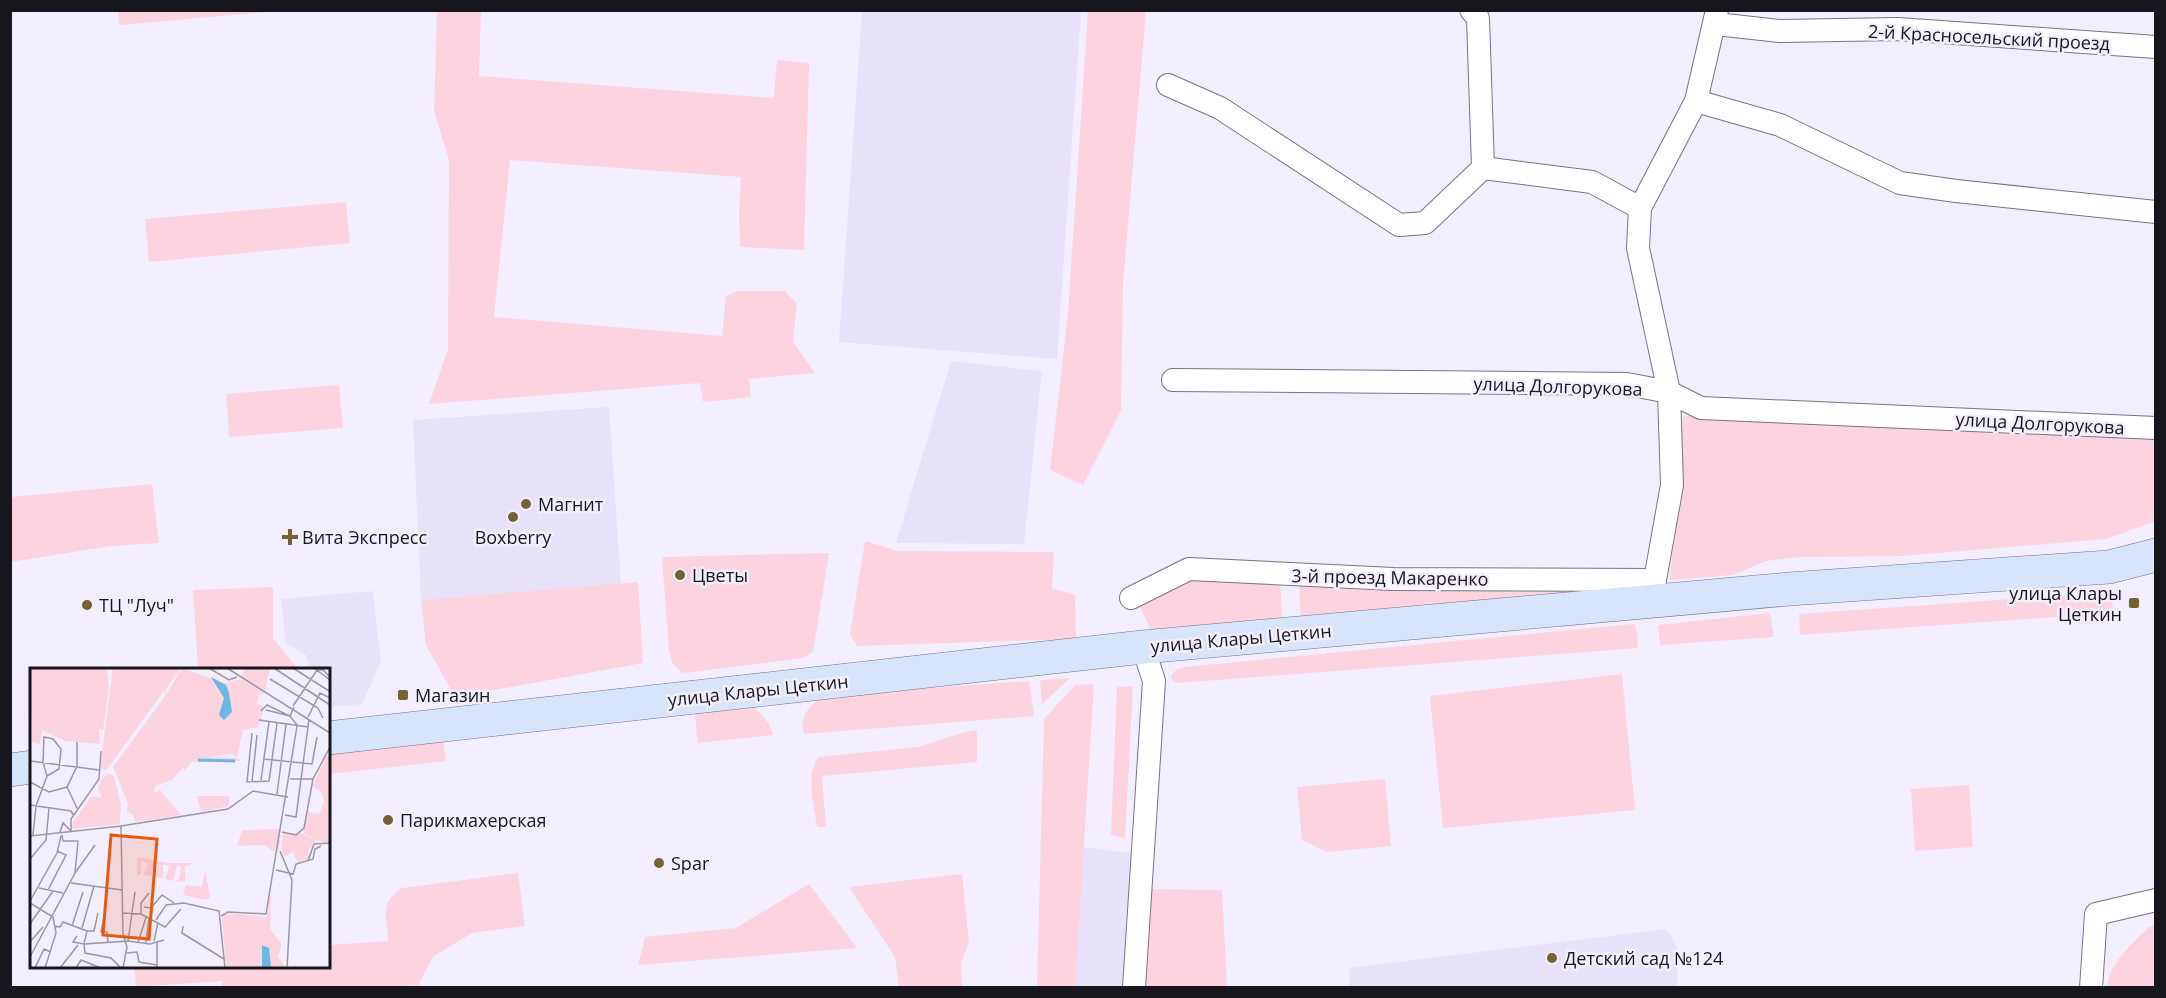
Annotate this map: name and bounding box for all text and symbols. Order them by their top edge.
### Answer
street label: 2-й Красносельский проезд [1867,19,2111,55]
street label: улица Долгорукова [1473,371,1643,401]
street label: улица Долгорукова [1955,407,2125,439]
place label: Магнит [538,492,604,516]
marker: Магнит [519,497,533,511]
marker: Boxberry [506,510,520,524]
place label: Вита Экспресс [302,525,427,549]
place label: Boxberry [475,525,552,549]
marker: Вита Экспресс [283,530,297,544]
place label: Цветы [692,563,748,587]
street label: 3-й проезд Макаренко [1291,563,1489,591]
marker: Цветы [673,568,687,582]
place label: улица Клары Цеткин [2009,581,2122,626]
place label: ТЦ "Луч" [99,593,174,617]
marker: улица Клары Цеткин [2127,596,2141,610]
marker: ТЦ "Луч" [80,598,94,612]
street label: улица Клары Цеткин [1150,618,1332,658]
inset map [30,668,330,968]
street label: улица Клары Цеткин [666,669,850,711]
place label: Магазин [415,683,491,707]
marker: Магазин [396,688,410,702]
place label: Парикмахерская [400,808,547,832]
marker: Парикмахерская [381,813,395,827]
place label: Spar [671,851,710,875]
marker: Spar [652,856,666,870]
place label: Детский сад №124 [1564,946,1723,970]
marker: Детский сад №124 [1545,951,1559,965]

